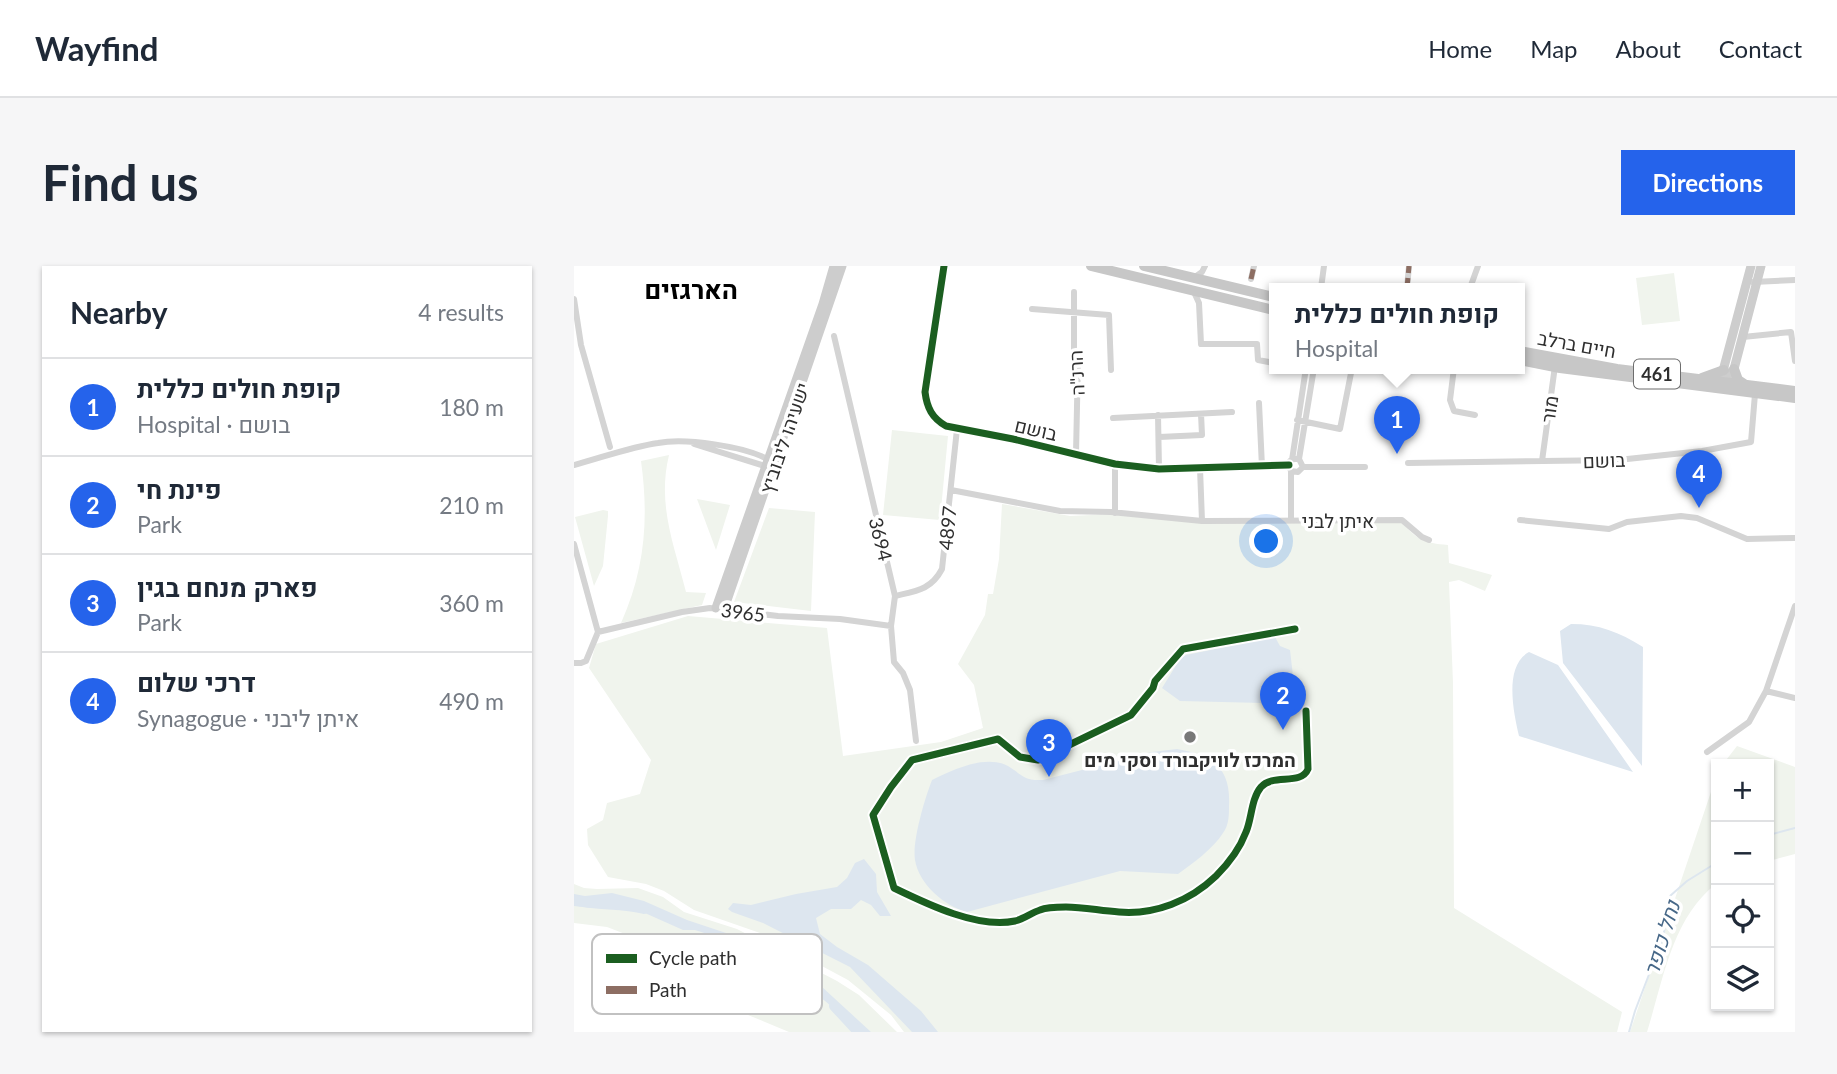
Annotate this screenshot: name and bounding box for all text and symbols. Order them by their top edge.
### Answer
text: Wayfind [35,28,159,68]
text: Home [1428,34,1492,63]
text: Map [1530,34,1578,63]
text: About [1616,34,1681,63]
text: Contact [1719,34,1802,63]
button: Directions [1621,150,1795,215]
text: Find us [42,153,199,211]
district label: הארגזים [644,273,738,305]
popup [1269,283,1525,374]
text: Nearby [70,294,168,330]
text: קופת חולים כללית [1295,297,1499,329]
text: 4 results [418,298,504,326]
street label: חיים ברלב [1536,326,1618,362]
text: Hospital [1295,334,1379,362]
street label: הרנ"ה [1063,350,1089,396]
road number: 461 [1634,360,1680,388]
text: קופת חולים כללית [137,372,341,404]
street label: ישעיהו ליבוביץ [754,379,814,497]
text: 1 [86,393,100,421]
text: 180 m [439,393,504,421]
street label: מור [1536,394,1562,424]
pin: 1 [1374,396,1420,454]
text: Hospital · בושם [137,410,290,438]
street label: בושם [1013,413,1059,445]
street label: בושם [1582,448,1626,472]
pin: 4 [1676,450,1722,508]
text: פינת חי [137,473,222,505]
text: 2 [86,491,100,519]
text: 210 m [439,491,504,519]
street label: 4897 [933,505,961,551]
street label: איתן לבני [1302,509,1374,532]
text: Park [137,510,182,538]
street label: 3694 [865,515,897,563]
your location [1249,524,1283,558]
text: פארק מנחם בגין [137,571,318,603]
text: 3 [86,589,100,617]
text: 360 m [439,589,504,617]
street label: 3965 [720,598,766,626]
text: Park [137,608,182,636]
text: דרכי שלום [137,666,256,698]
pin: 2 [1260,672,1306,730]
text: 4 [86,687,100,715]
text: 490 m [439,687,504,715]
text: Synagogue · איתן ליבני [137,704,359,732]
pin: 3 [1026,719,1072,777]
marker: המרכז לוויקבורד וסקי מים [1182,729,1198,745]
place label: המרכז לוויקבורד וסקי מים [1084,748,1296,771]
map controls [1711,759,1774,1011]
button: + [1711,759,1774,822]
button: − [1711,822,1774,885]
button: locate [1711,885,1774,948]
water label: נחל כופר [1638,896,1685,978]
legend [592,934,822,1014]
text: Cycle path [649,946,737,969]
button: layers [1711,948,1774,1011]
text: Path [649,978,687,1001]

